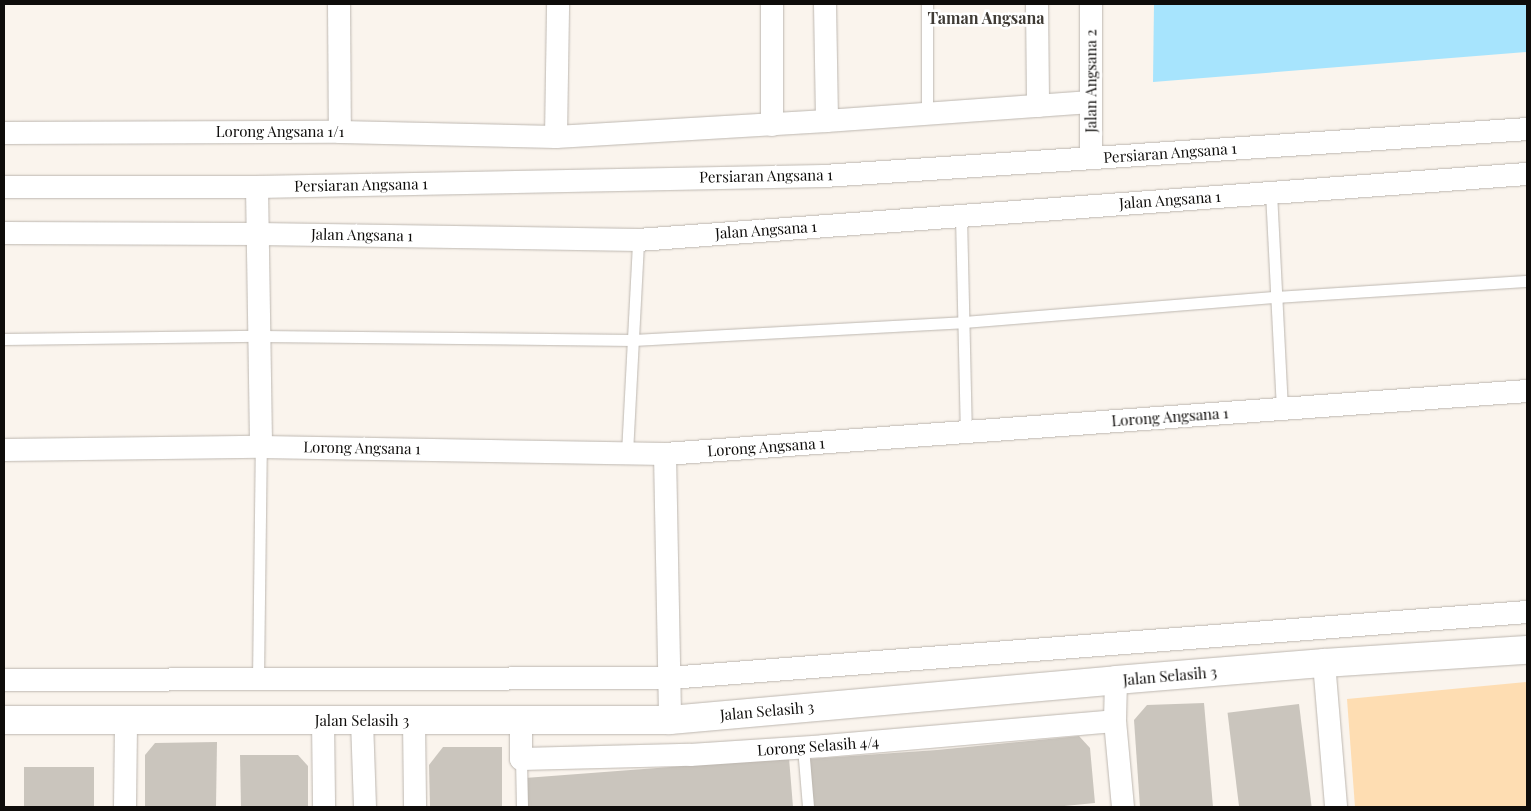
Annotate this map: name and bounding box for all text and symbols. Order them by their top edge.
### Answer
district label: Taman Angsana [927,8,1045,28]
street label: Jalan Angsana 2 [1082,29,1100,133]
street label: Lorong Angsana 1/1 [215,123,345,141]
street label: Persiaran Angsana 1 [1102,139,1238,167]
street label: Persiaran Angsana 1 [699,166,833,186]
street label: Persiaran Angsana 1 [294,175,428,195]
street label: Jalan Angsana 1 [1118,187,1222,213]
street label: Jalan Angsana 1 [714,217,818,243]
street label: Jalan Angsana 1 [311,225,413,245]
street label: Lorong Angsana 1 [1110,404,1230,430]
street label: Lorong Angsana 1 [706,434,826,460]
street label: Lorong Angsana 1 [303,438,421,458]
street label: Jalan Selasih 3 [1122,663,1218,689]
street label: Jalan Selasih 3 [719,698,815,724]
street label: Jalan Selasih 3 [315,712,409,730]
street label: Lorong Selasih 4/4 [756,733,880,759]

